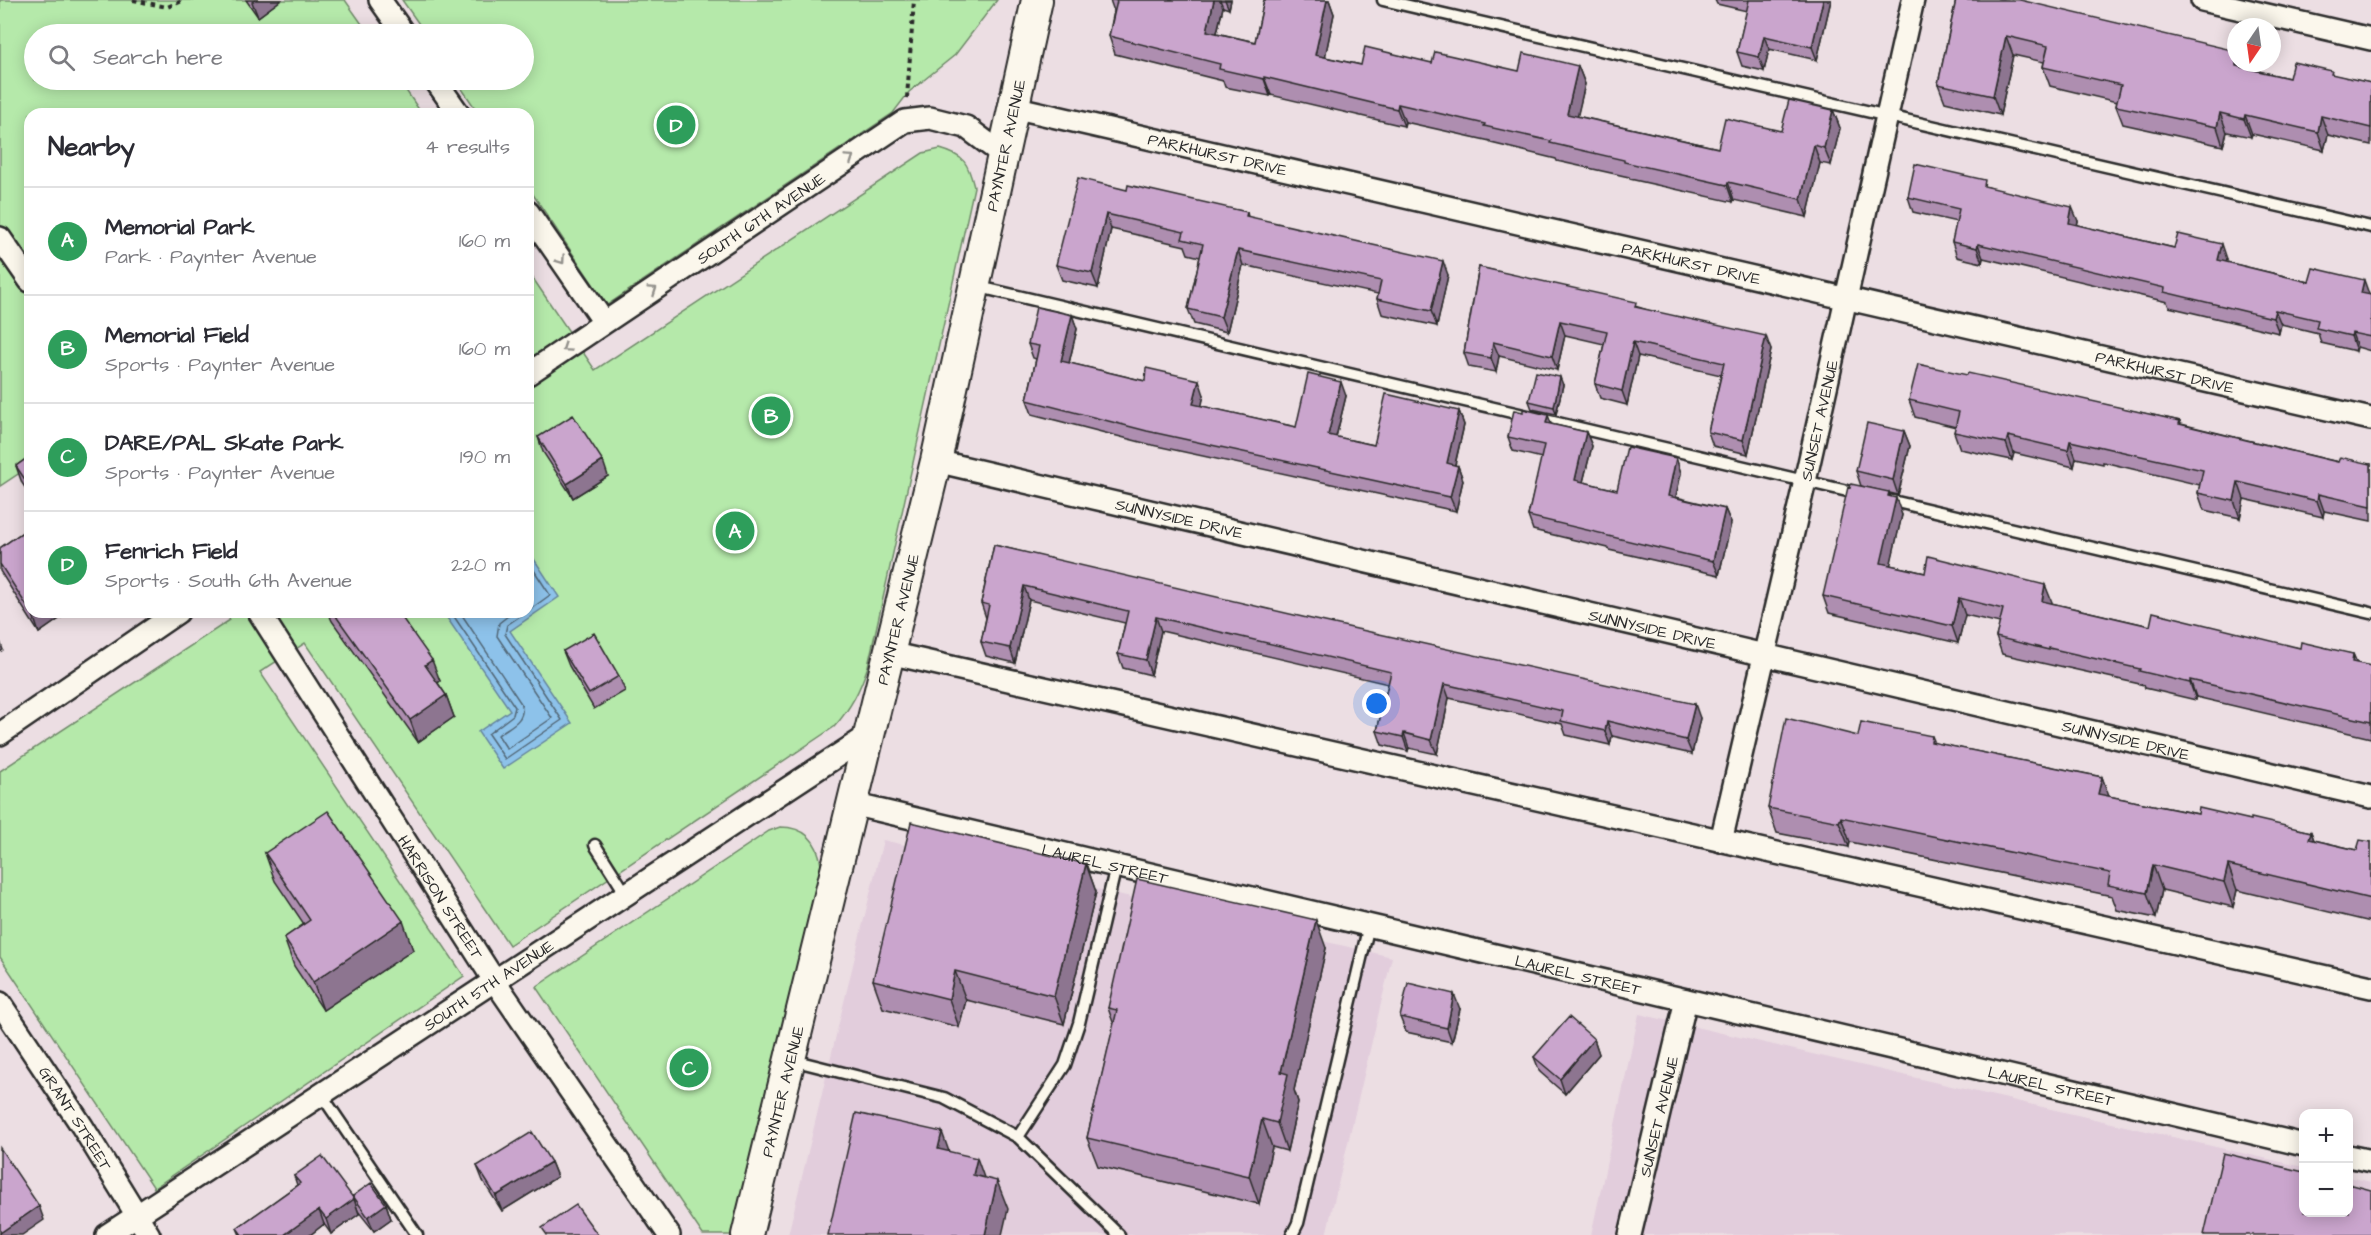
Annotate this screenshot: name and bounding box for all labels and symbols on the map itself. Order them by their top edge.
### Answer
north arrow [2227,18,2281,72]
street label: PAYNTER AVENUE [981,77,1031,213]
pin: D [656,102,696,148]
street label: PARKHURST DRIVE [1146,128,1290,182]
one-way arrow [844,154,855,165]
street label: SOUTH 6TH AVENUE [692,167,830,270]
street label: PARKHURST DRIVE [1619,237,1763,291]
one-way arrow [554,254,565,265]
one-way arrow [647,285,657,297]
one-way arrow [562,341,573,352]
street label: PARKHURST DRIVE [2093,346,2237,399]
street label: SUNSET AVENUE [1795,357,1844,483]
pin: B [752,394,790,438]
street label: SUNNYSIDE DRIVE [1113,493,1246,545]
pin: A [716,508,754,554]
street label: PAYNTER AVENUE [872,551,925,687]
street label: SUNNYSIDE DRIVE [1586,604,1719,655]
your location [1362,689,1391,718]
street label: SUNNYSIDE DRIVE [2060,715,2192,766]
street label: HARRISON STREET [392,831,488,964]
street label: LAUREL STREET [1039,839,1170,890]
street label: SOUTH 5TH AVENUE [419,935,559,1036]
street label: LAUREL STREET [1513,950,1643,1001]
street label: PAYNTER AVENUE [756,1023,810,1159]
pin: C [670,1046,708,1090]
street label: SUNSET AVENUE [1634,1053,1684,1179]
street label: LAUREL STREET [1986,1061,2117,1112]
street label: GRANT STREET [33,1062,117,1175]

